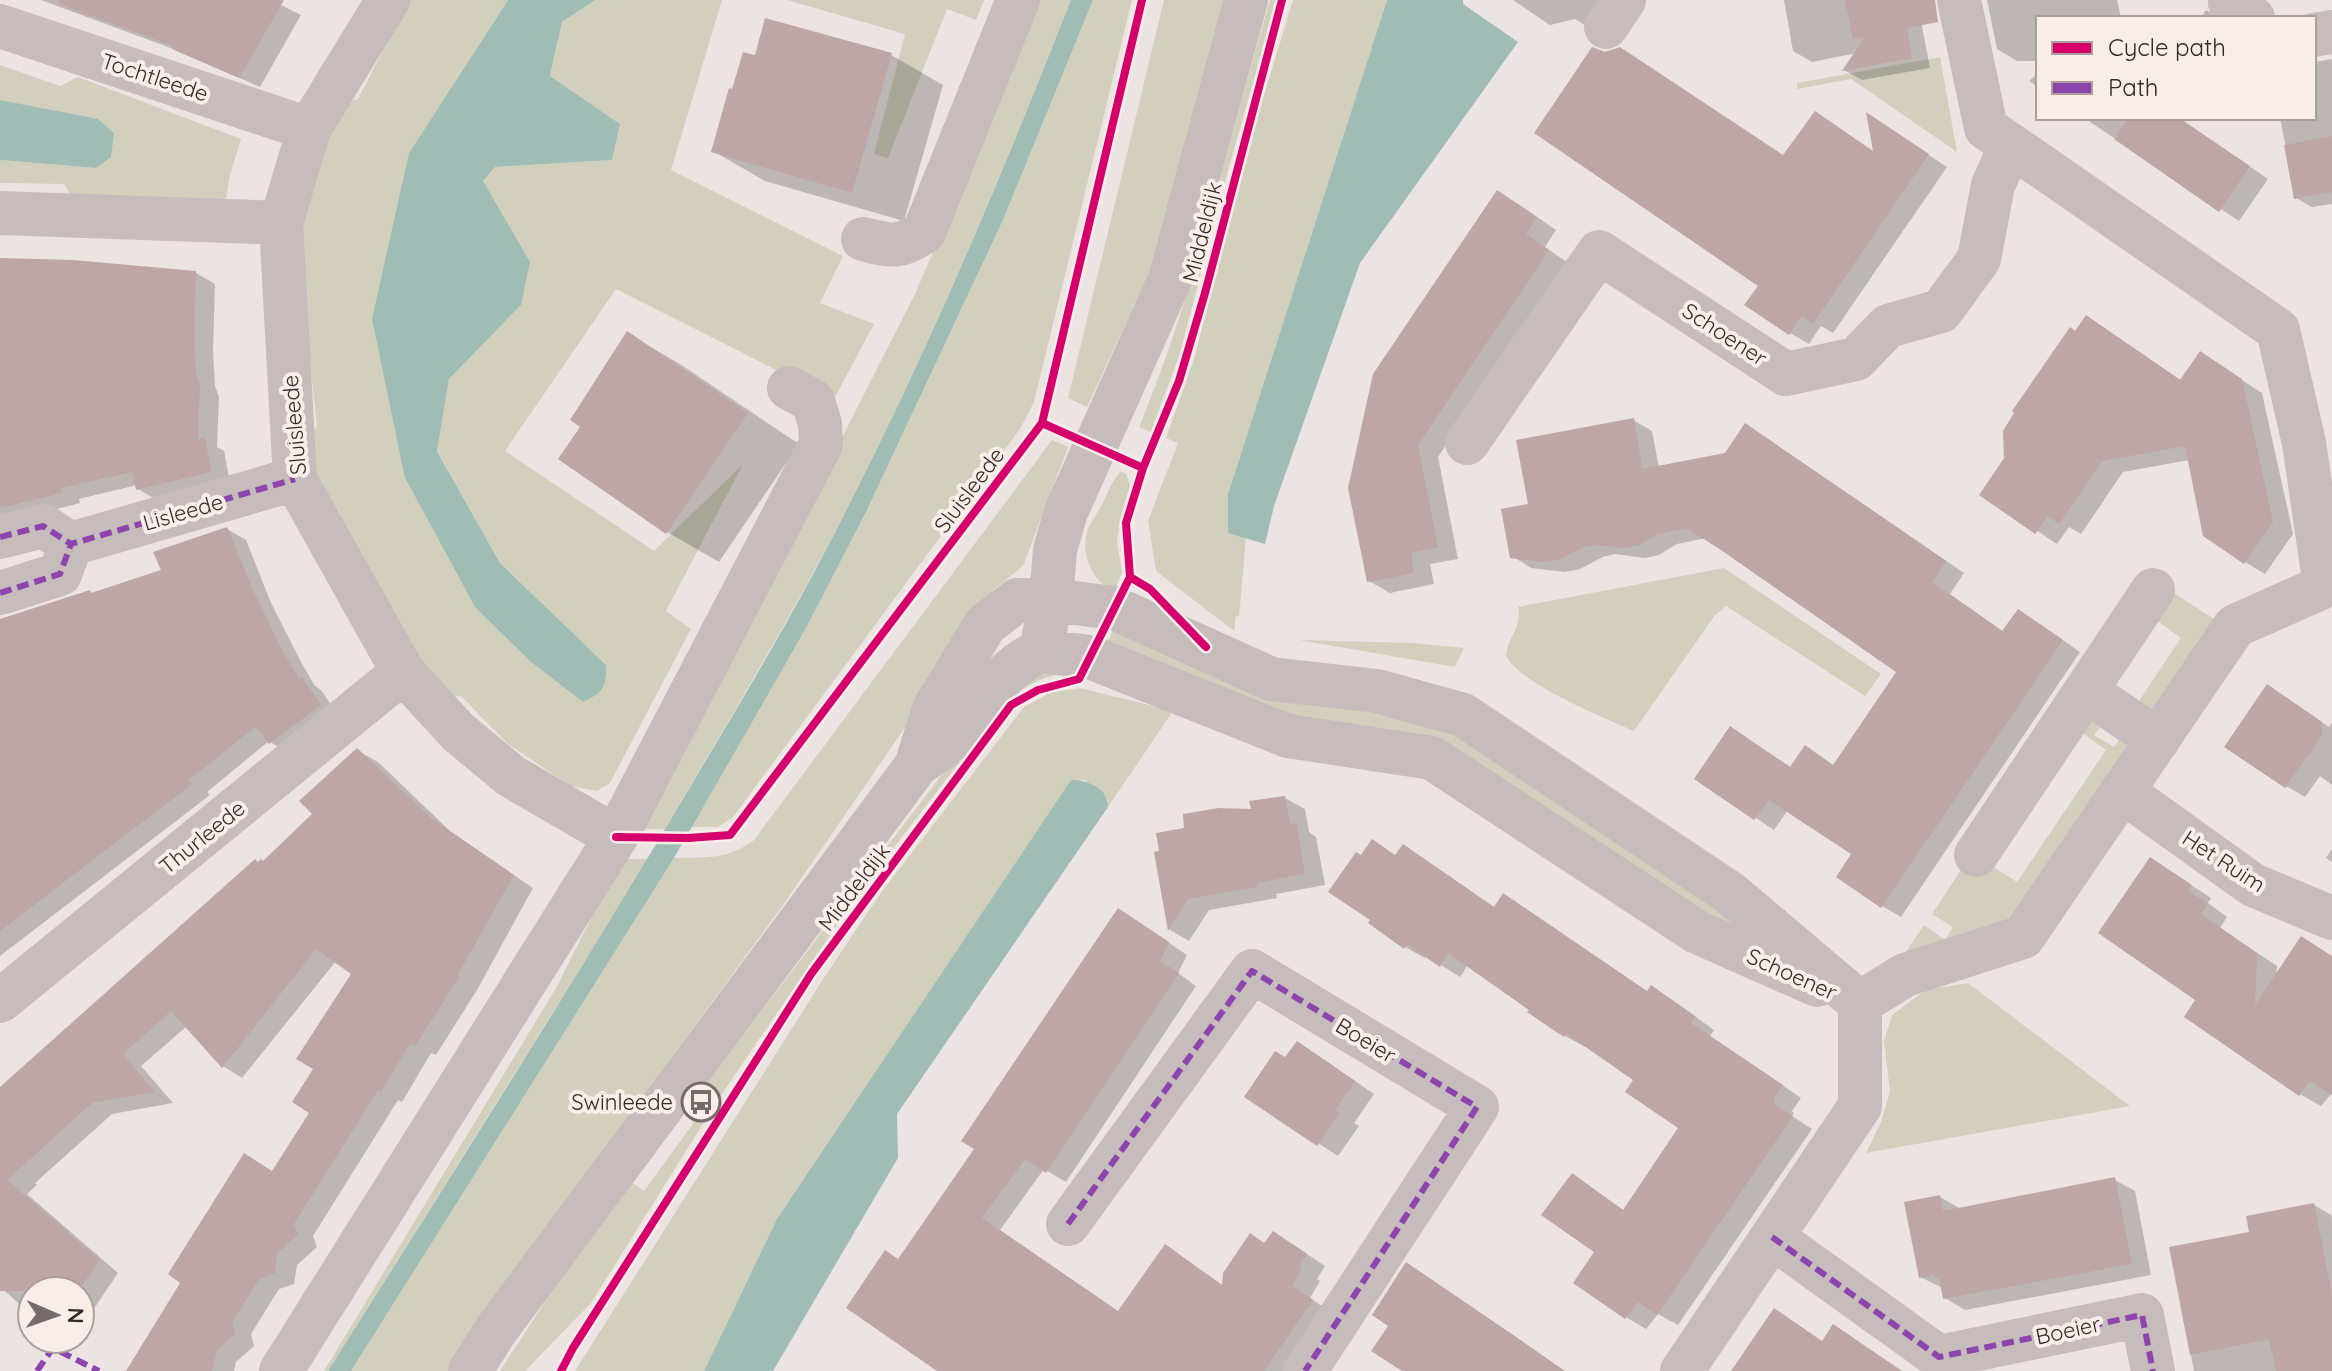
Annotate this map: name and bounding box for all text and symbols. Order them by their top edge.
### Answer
legend [2036,16,2316,120]
text: Cycle path [2108,32,2226,62]
street label: Tochtleede [98,47,212,107]
text: Path [2108,72,2159,102]
street label: Middeldijk [1176,179,1228,285]
street label: Schoener [1677,296,1773,372]
street label: Sluisleede [276,374,312,476]
street label: Sluisleede [928,442,1010,538]
street label: Lisleede [140,487,226,537]
street label: Thurleede [153,794,251,880]
street label: Het Ruim [2177,824,2271,898]
street label: Middeldijk [812,838,896,936]
street label: Schoener [1743,942,1842,1006]
street label: Boeier [1331,1011,1402,1069]
bus stop icon: Swinleede [680,1081,722,1123]
place label: Swinleede [571,1088,673,1116]
north arrow [16,1275,96,1355]
text: N [62,1307,90,1324]
street label: Boeier [2033,1309,2104,1351]

